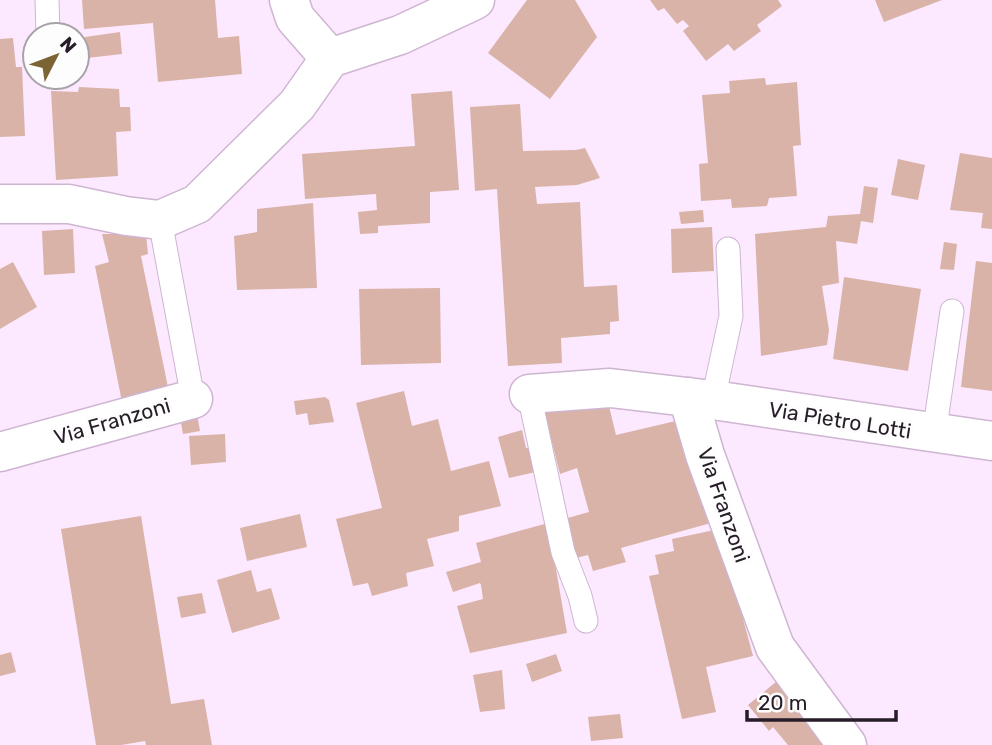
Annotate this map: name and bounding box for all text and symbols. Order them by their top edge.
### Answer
north arrow [21,21,91,91]
text: N [55,32,81,58]
street label: Via Franzoni [51,392,173,450]
street label: Via Pietro Lotti [767,396,913,444]
street label: Via Franzoni [693,444,755,566]
scale bar [747,678,896,722]
text: 20 m [758,690,807,715]

